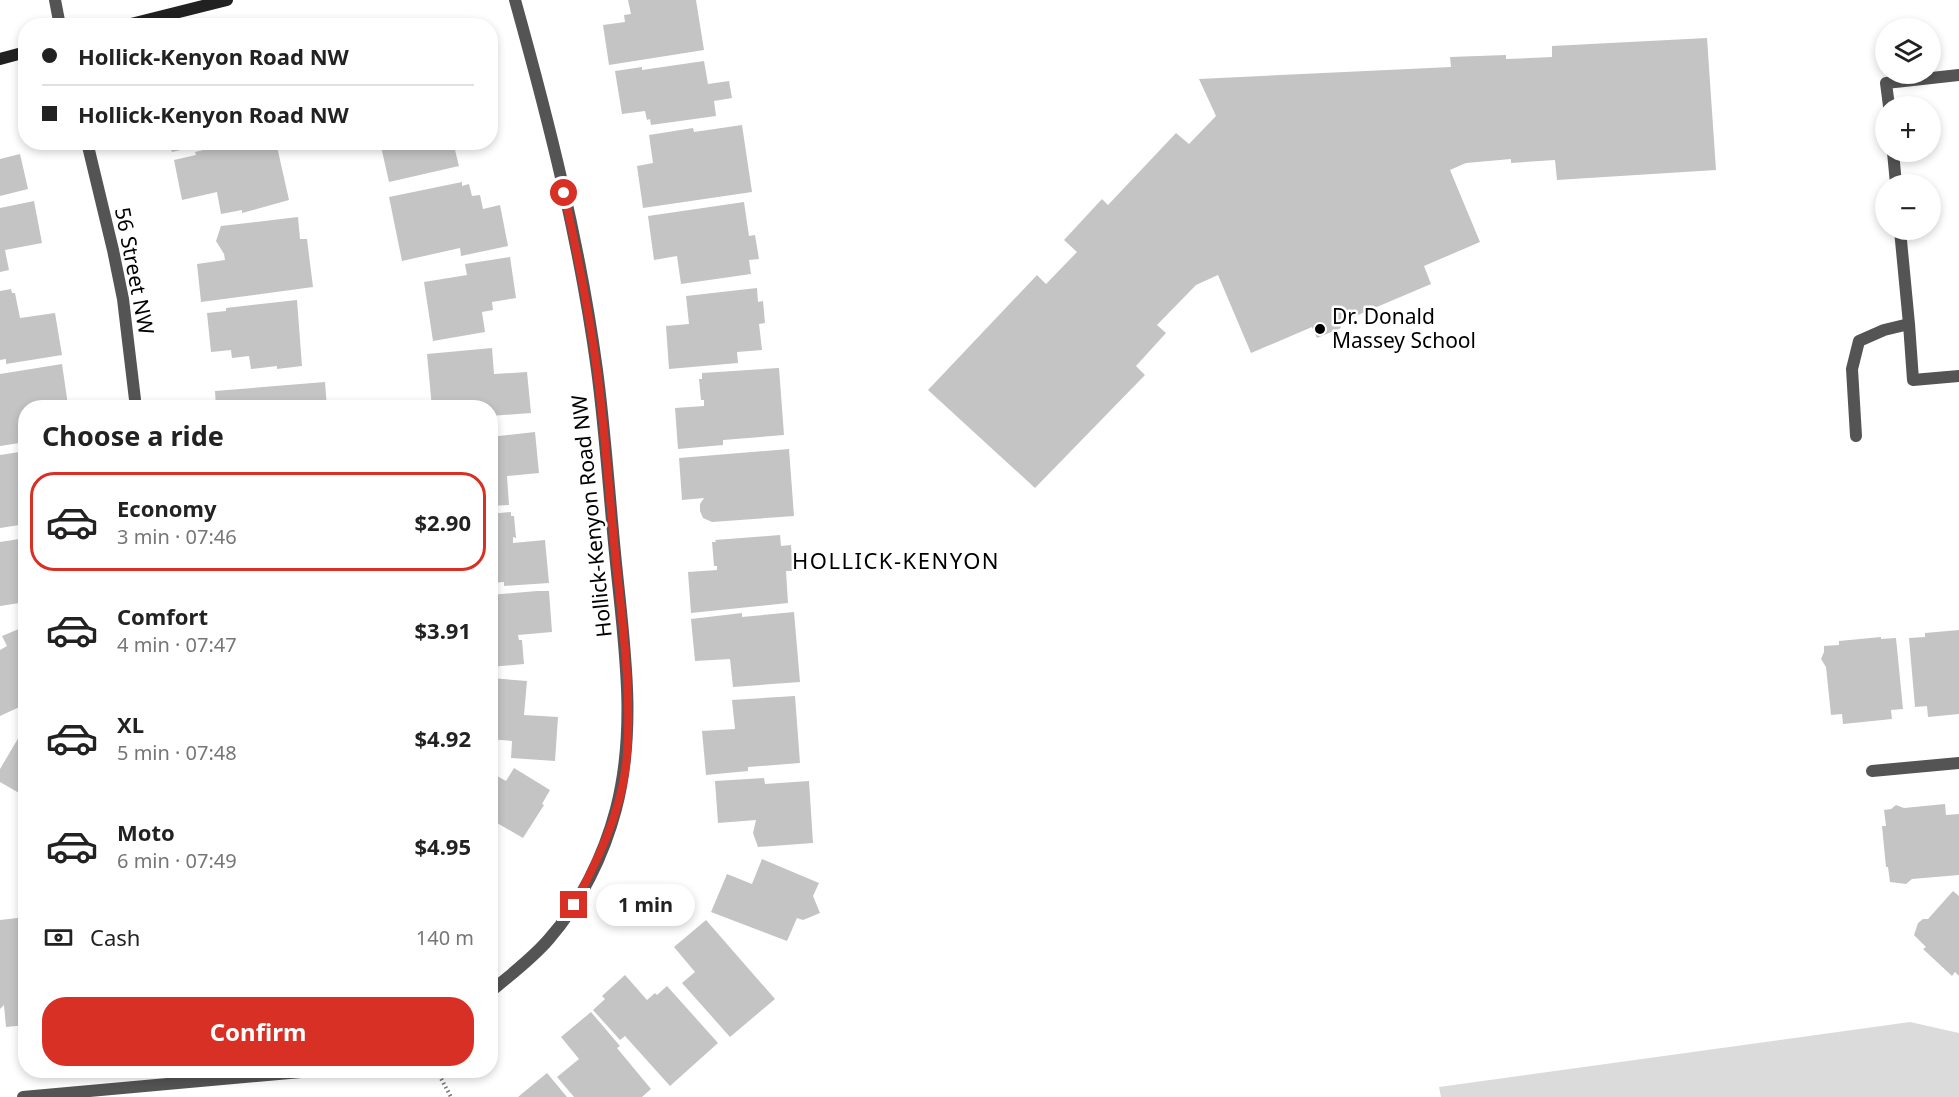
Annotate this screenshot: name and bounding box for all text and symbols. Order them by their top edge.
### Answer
map controls [1875,18,1941,240]
button: layers [1875,18,1941,84]
text: Hollick-Kenyon Road NW [78,41,349,71]
button: + [1875,96,1941,162]
text: Hollick-Kenyon Road NW [78,99,349,129]
button: − [1875,174,1941,240]
route start [550,179,577,206]
street label: 56 Street NW [109,205,161,337]
place label: Dr. Donald Massey School [1332,302,1476,354]
marker: Dr. Donald Massey School [1313,322,1327,336]
street label: Hollick-Kenyon Road NW [564,393,618,639]
text: Choose a ride [42,417,224,454]
text: Economy [117,493,216,523]
icon: car [45,495,99,549]
text: $2.90 [414,507,471,537]
text: 3 min · 07:46 [117,523,237,550]
district label: HOLLICK-KENYON [792,545,1000,575]
text: Comfort [117,601,208,631]
icon: car [45,603,99,657]
text: $3.91 [414,615,471,645]
text: 4 min · 07:47 [117,631,237,658]
text: XL [117,709,144,739]
icon: car [45,711,99,765]
text: $4.92 [414,723,471,753]
text: 5 min · 07:48 [117,739,237,766]
text: Moto [117,817,175,847]
icon: car [45,819,99,873]
text: $4.95 [414,831,471,861]
text: 6 min · 07:49 [117,847,237,874]
callout: 1 min [595,884,694,926]
route end [560,891,587,918]
text: 1 min [618,891,673,918]
icon: cash [42,921,75,954]
text: Cash [90,922,140,952]
text: 140 m [416,924,474,951]
button: Confirm [42,997,474,1066]

